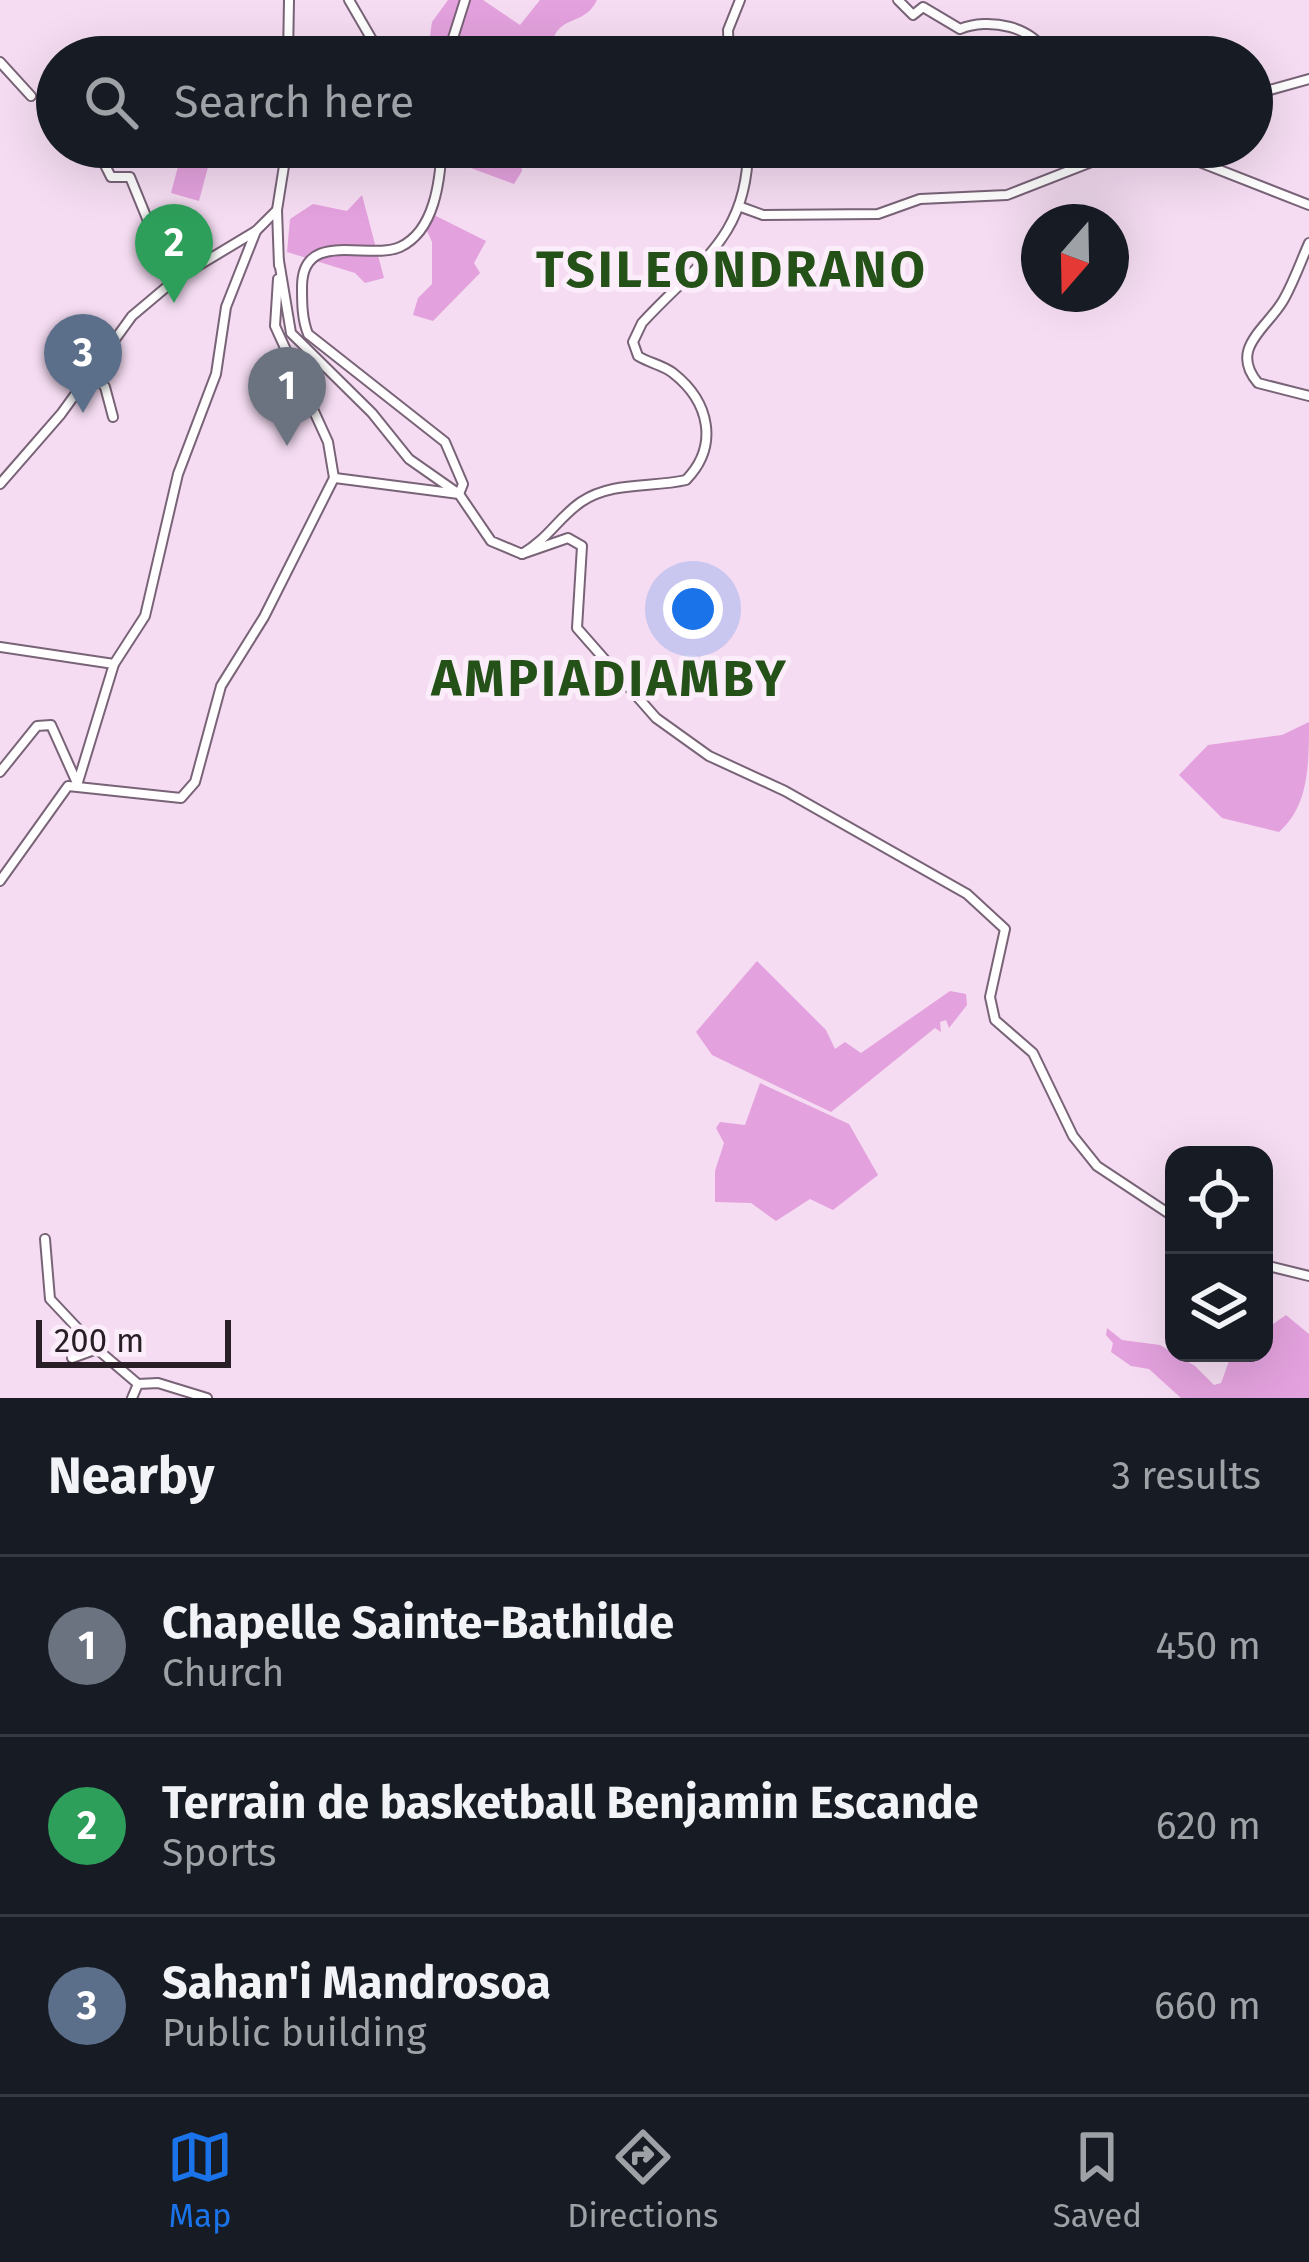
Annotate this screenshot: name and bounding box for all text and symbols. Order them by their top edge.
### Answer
search box [36,36,1273,168]
icon: search [78,69,144,135]
text: Search here [174,75,414,129]
pin: 2 [135,204,213,303]
north arrow [1021,204,1129,312]
district label: TSILEONDRANO [536,239,928,301]
pin: 3 [44,314,122,413]
pin: 1 [248,347,326,446]
your location [663,579,723,639]
district label: AMPIADIAMBY [430,648,789,710]
map controls [1165,1146,1273,1362]
button: locate [1165,1146,1273,1254]
button: layers [1165,1254,1273,1362]
scale bar [36,1314,231,1367]
text: 200 m [54,1321,144,1361]
text: Nearby [48,1445,214,1507]
text: 3 results [1111,1453,1261,1499]
text: Chapelle Sainte-Bathilde [162,1596,674,1650]
text: 1 [78,1623,96,1669]
text: 450 m [1156,1623,1261,1669]
text: Church [162,1650,284,1696]
text: Terrain de basketball Benjamin Escande [162,1776,978,1830]
text: 2 [77,1803,97,1849]
text: 620 m [1156,1803,1261,1849]
text: Sports [162,1830,277,1876]
text: Sahan'i Mandrosoa [162,1956,551,2010]
text: 3 [77,1983,97,2029]
text: 660 m [1154,1983,1261,2029]
text: Public building [162,2010,426,2056]
tab: Map [167,2124,233,2236]
tab: Directions [567,2124,719,2236]
tab: Saved [1053,2124,1142,2236]

